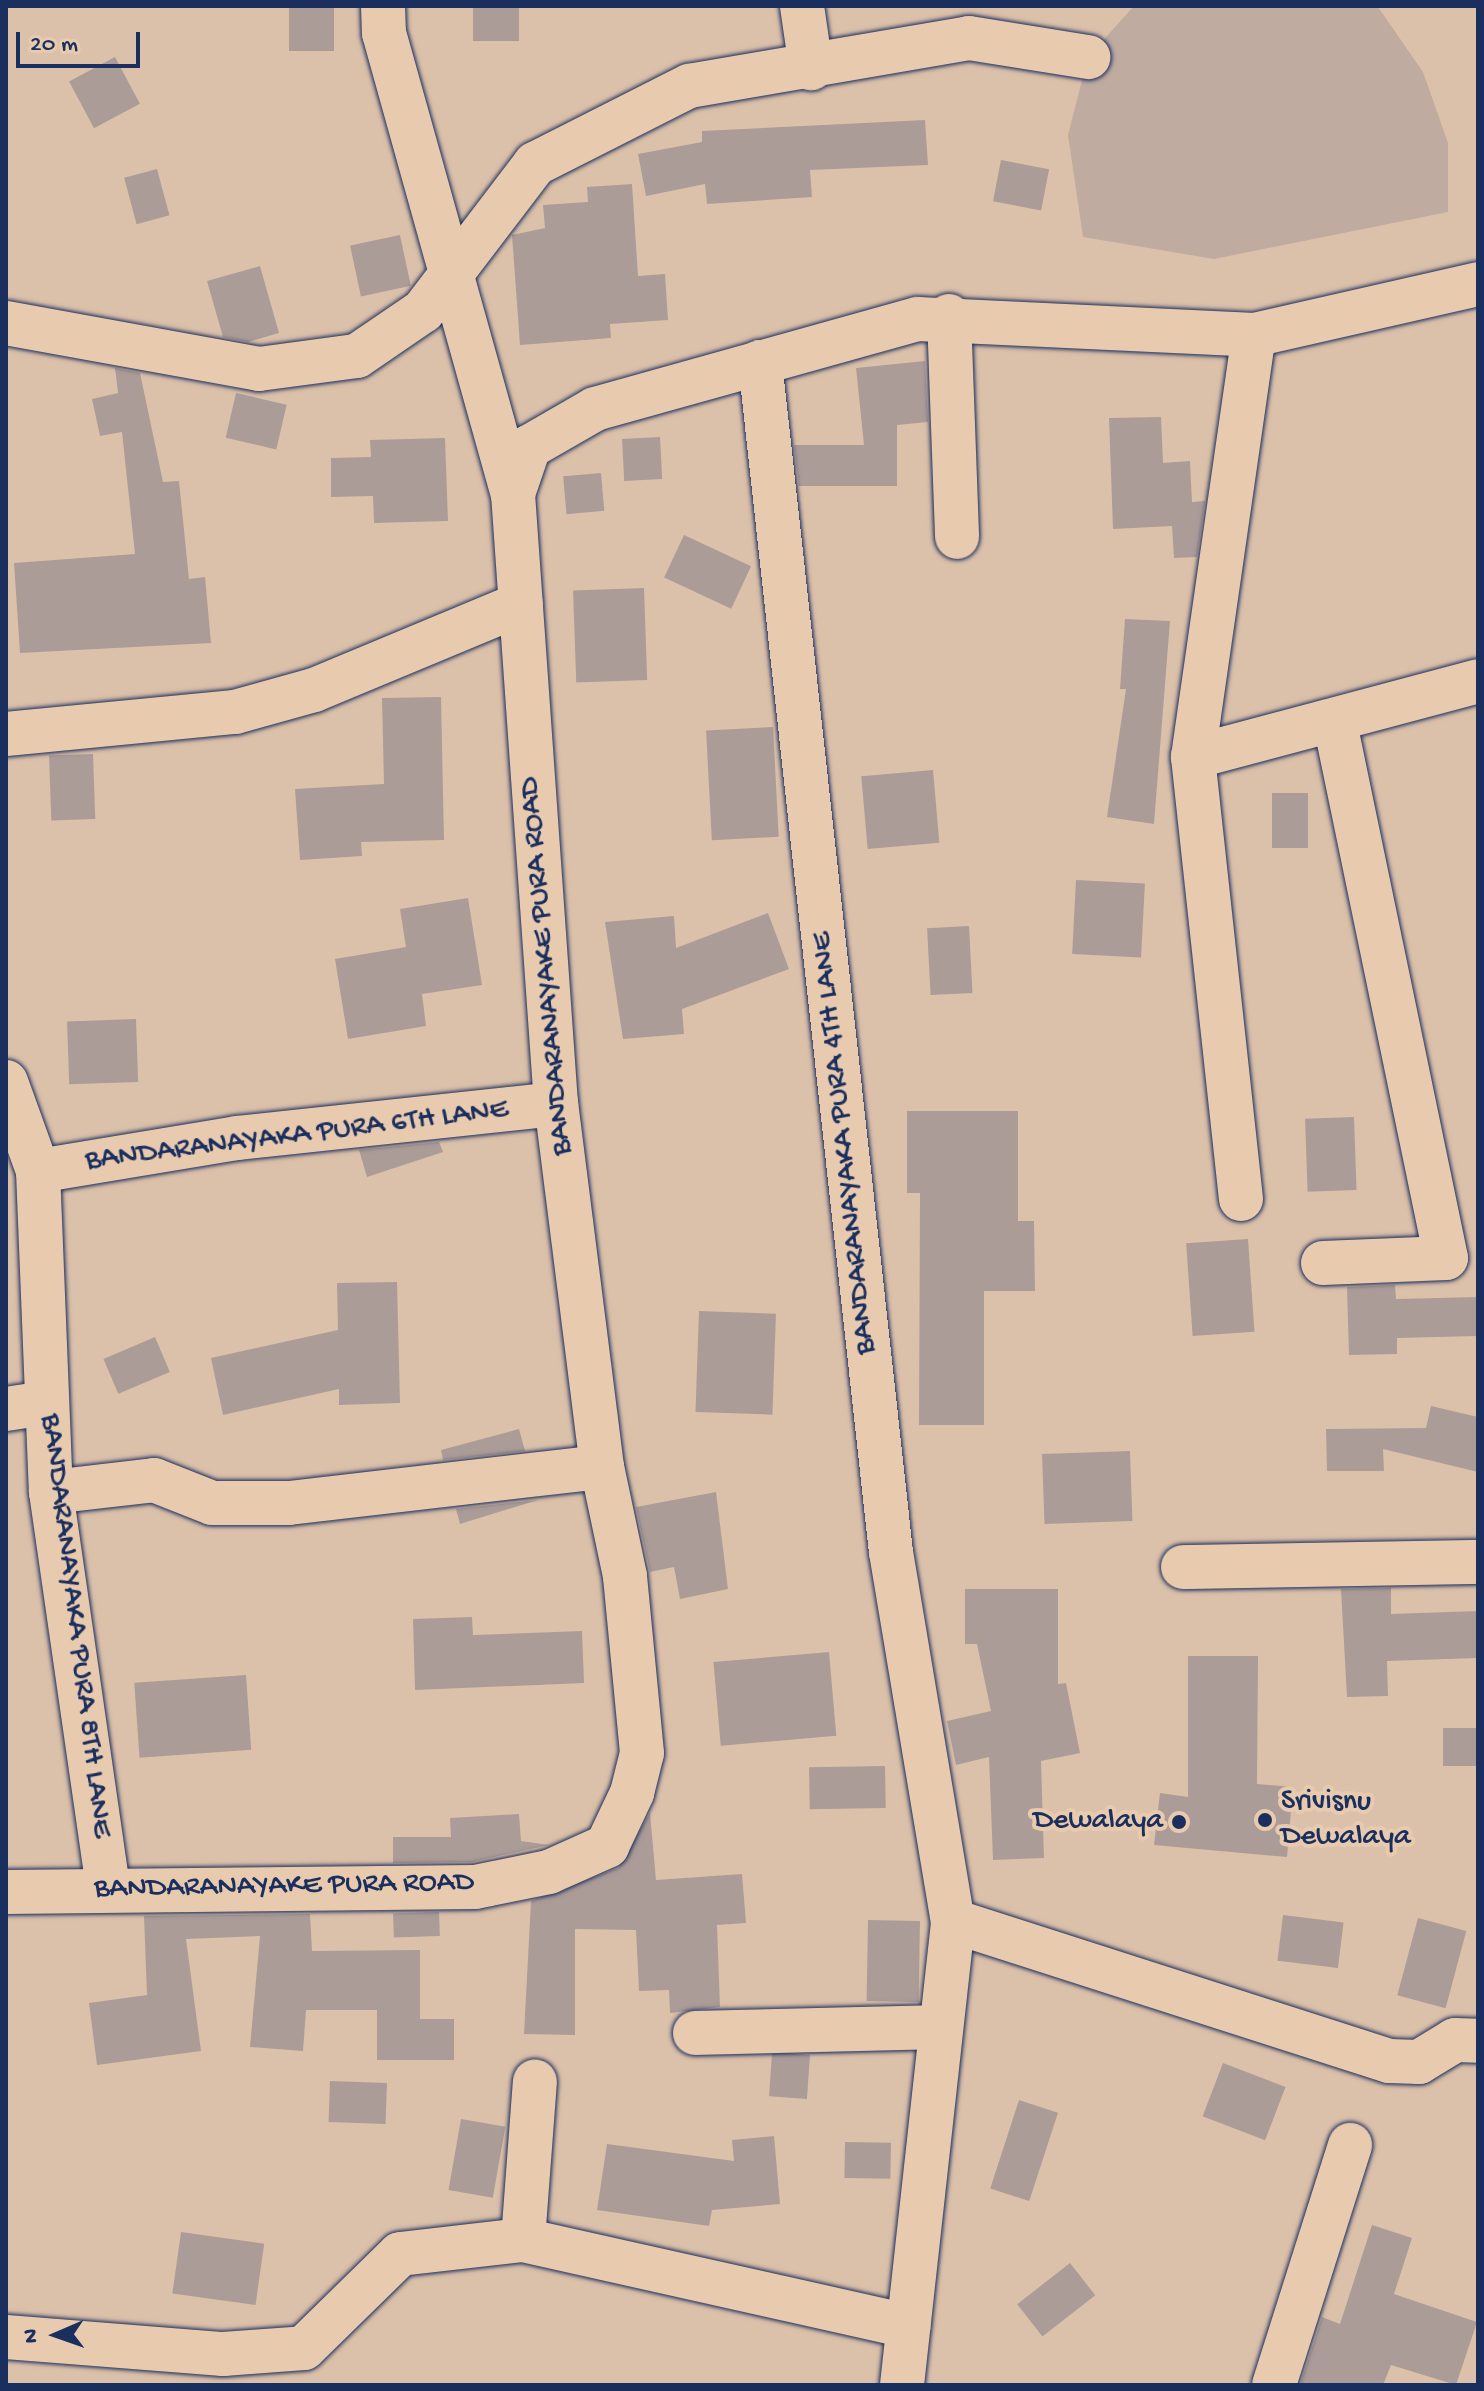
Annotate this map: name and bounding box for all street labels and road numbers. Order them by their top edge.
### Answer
street label: BANDARANAYAKE PURA ROAD [514,775,582,1157]
street label: BANDARANAYAKA PURA 4TH LANE [806,930,886,1356]
street label: BANDARANAYAKA PURA 6TH LANE [83,1093,511,1181]
street label: BANDARANAYAKA PURA 8TH LANE [30,1412,118,1840]
street label: BANDARANAYAKE PURA ROAD [94,1866,474,1908]

